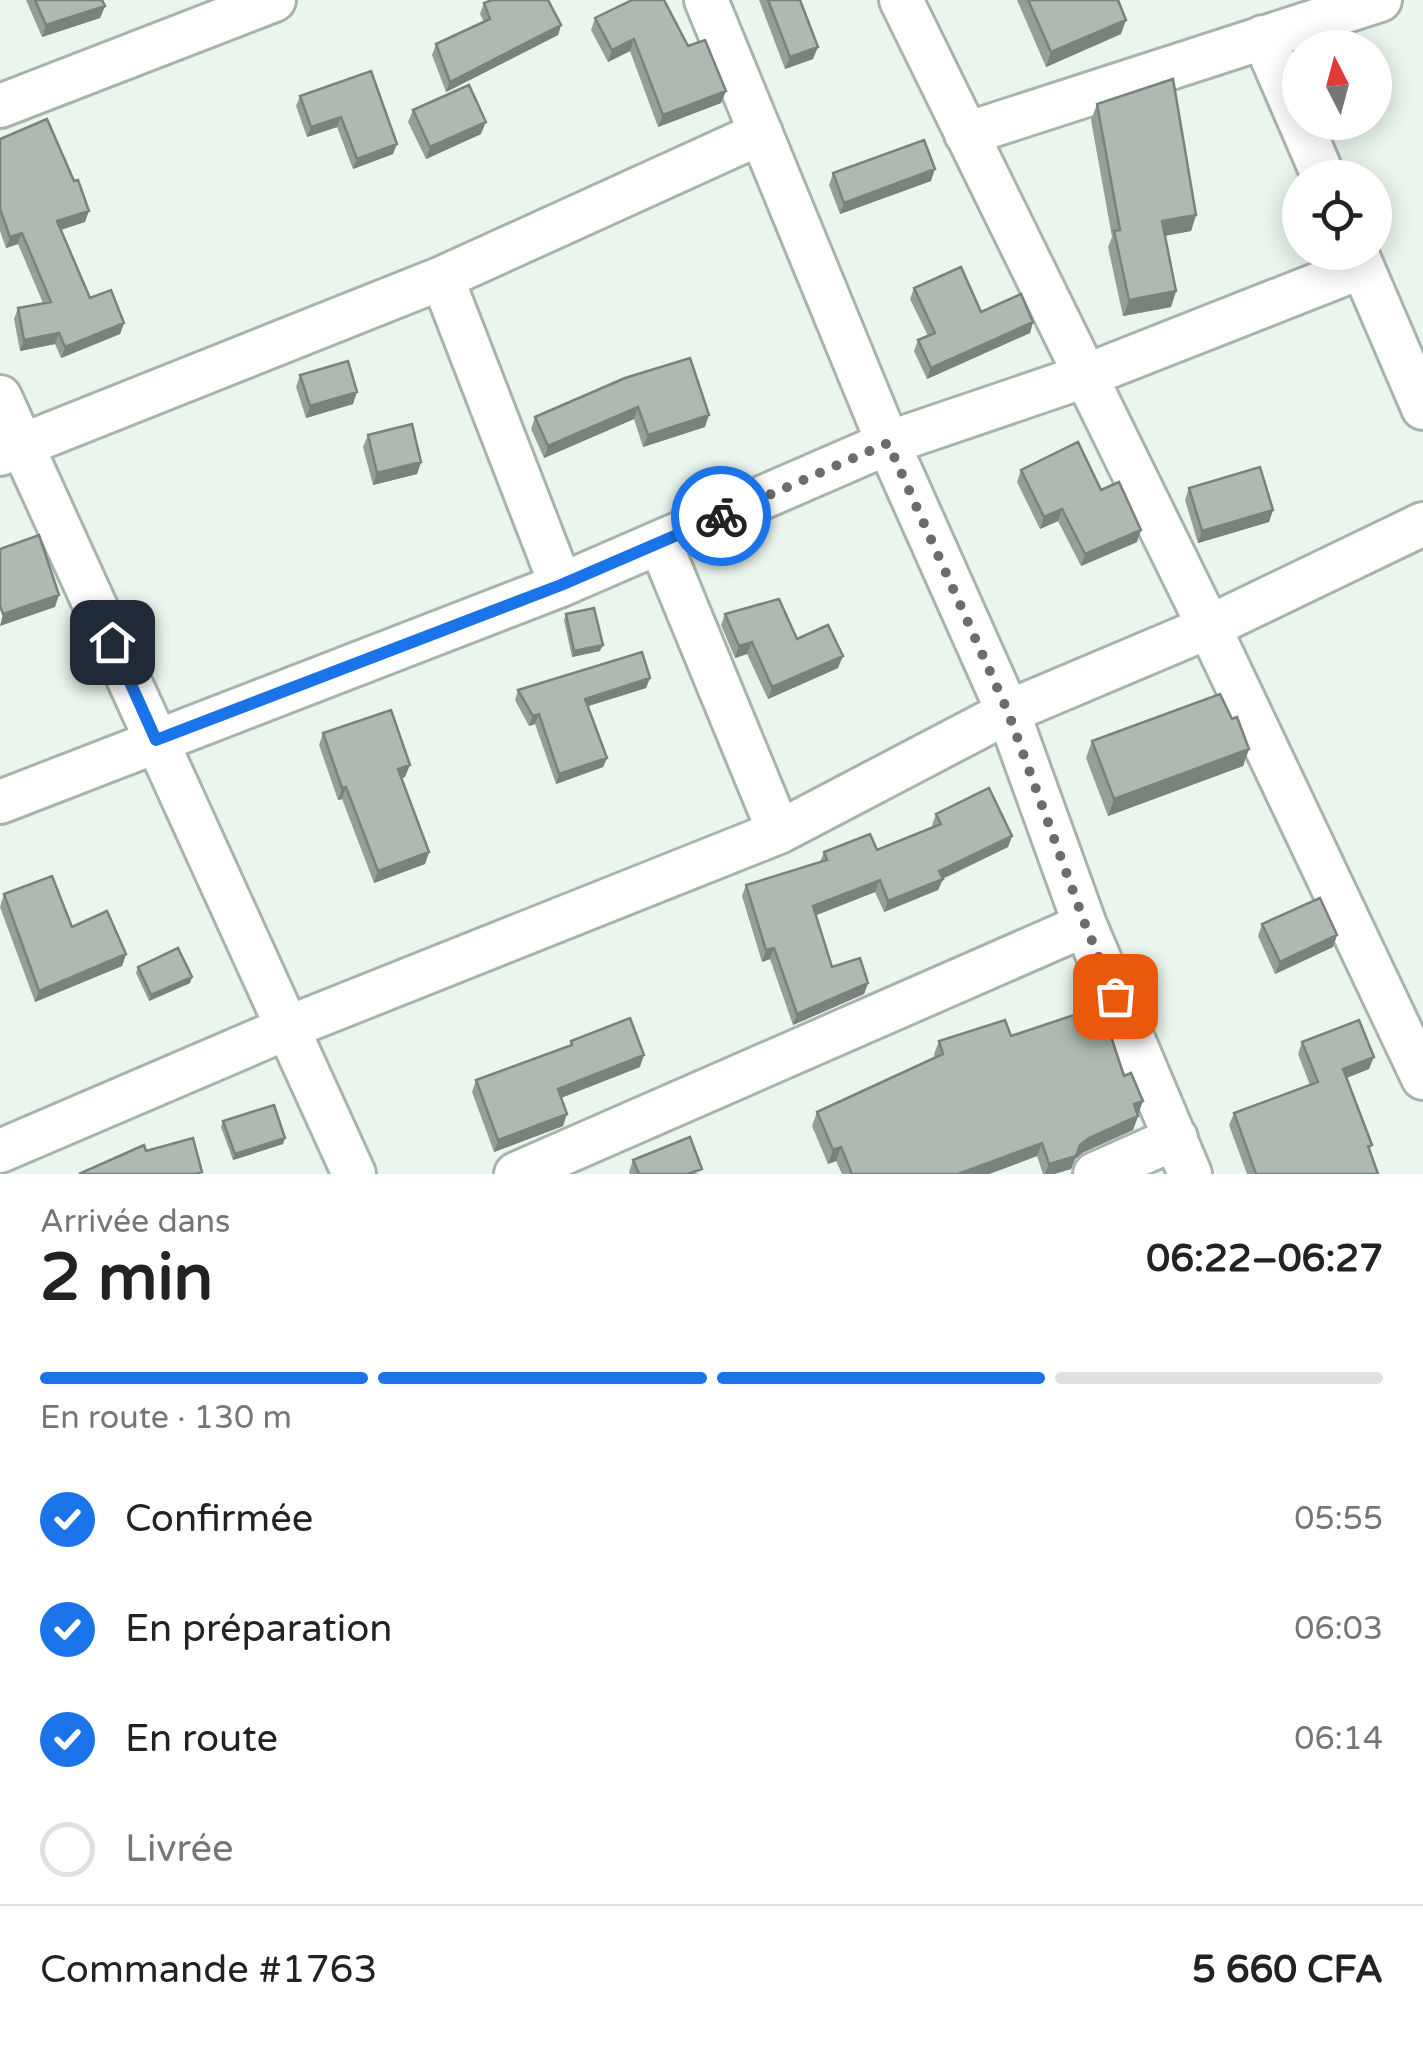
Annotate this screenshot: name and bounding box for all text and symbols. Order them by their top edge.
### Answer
north arrow [1282,30,1392,140]
map controls [1282,30,1392,270]
button: locate [1282,160,1392,270]
courier [671,466,771,566]
icon: bike [694,489,749,544]
pin [70,600,155,685]
icon: home [85,615,140,670]
pin [1073,954,1158,1039]
icon: bag [1088,969,1143,1024]
text: Arrivée dans [40,1203,230,1241]
text: 06:22–06:27 [1146,1236,1383,1282]
text: 2 min [40,1239,213,1318]
text: En route · 130 m [40,1399,292,1437]
icon: check [40,1492,95,1547]
text: Confirmée [125,1496,313,1542]
text: 05:55 [1294,1500,1383,1538]
icon: check [40,1602,95,1657]
text: En préparation [125,1606,392,1652]
text: 06:03 [1294,1610,1383,1648]
icon: check [40,1712,95,1767]
text: En route [125,1716,278,1762]
text: 06:14 [1294,1720,1383,1758]
text: Livrée [125,1826,234,1872]
text: Commande #1763 [40,1947,377,1993]
text: 5 660 CFA [1192,1947,1383,1993]

